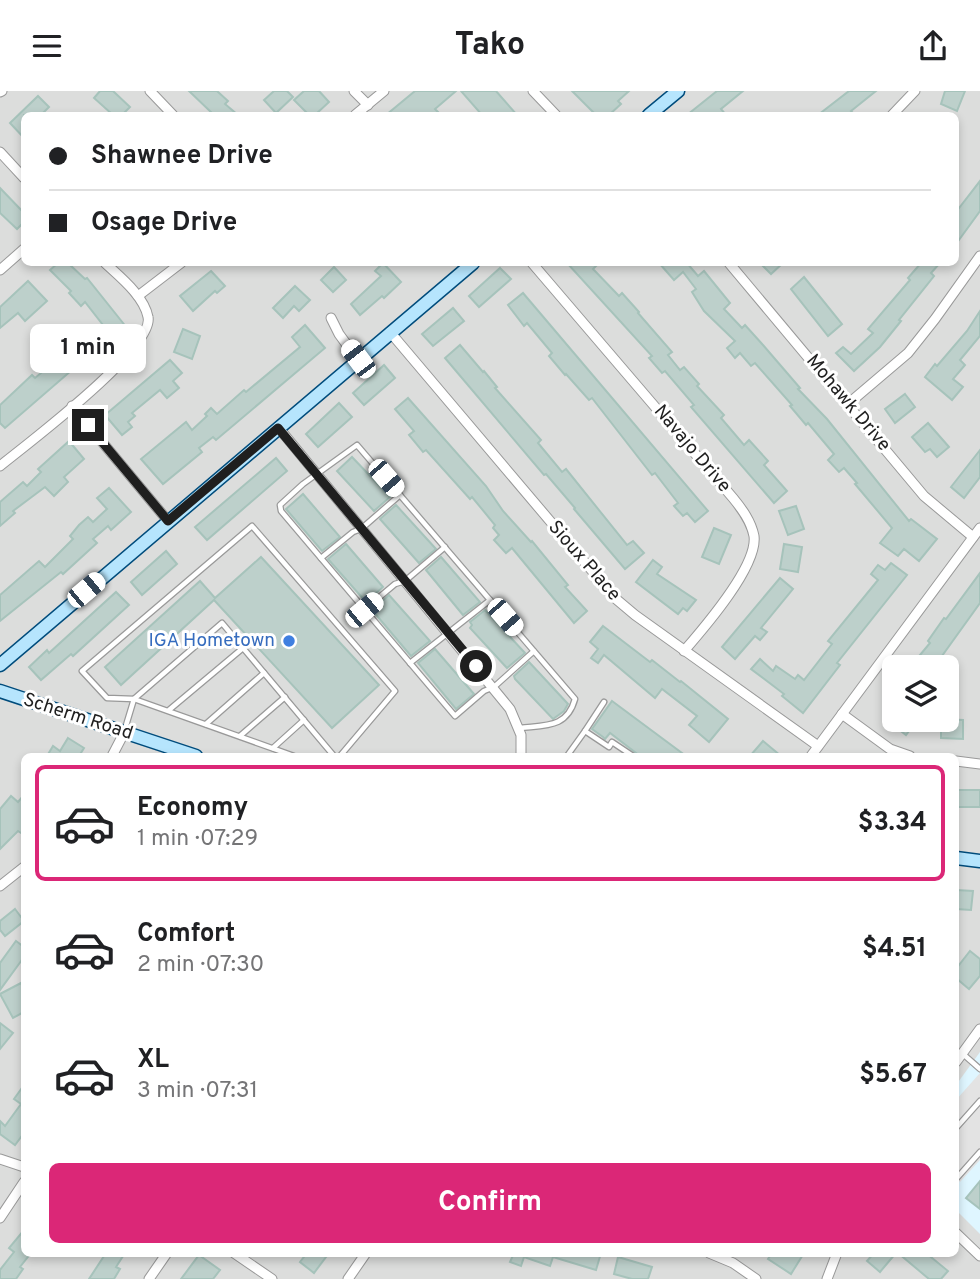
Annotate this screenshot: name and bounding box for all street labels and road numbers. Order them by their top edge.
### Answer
street label: Mohawk Drive [800,349,896,457]
street label: Navajo Drive [648,400,736,498]
street label: Sioux Place [542,516,626,606]
street label: Scherm Road [20,688,136,746]

